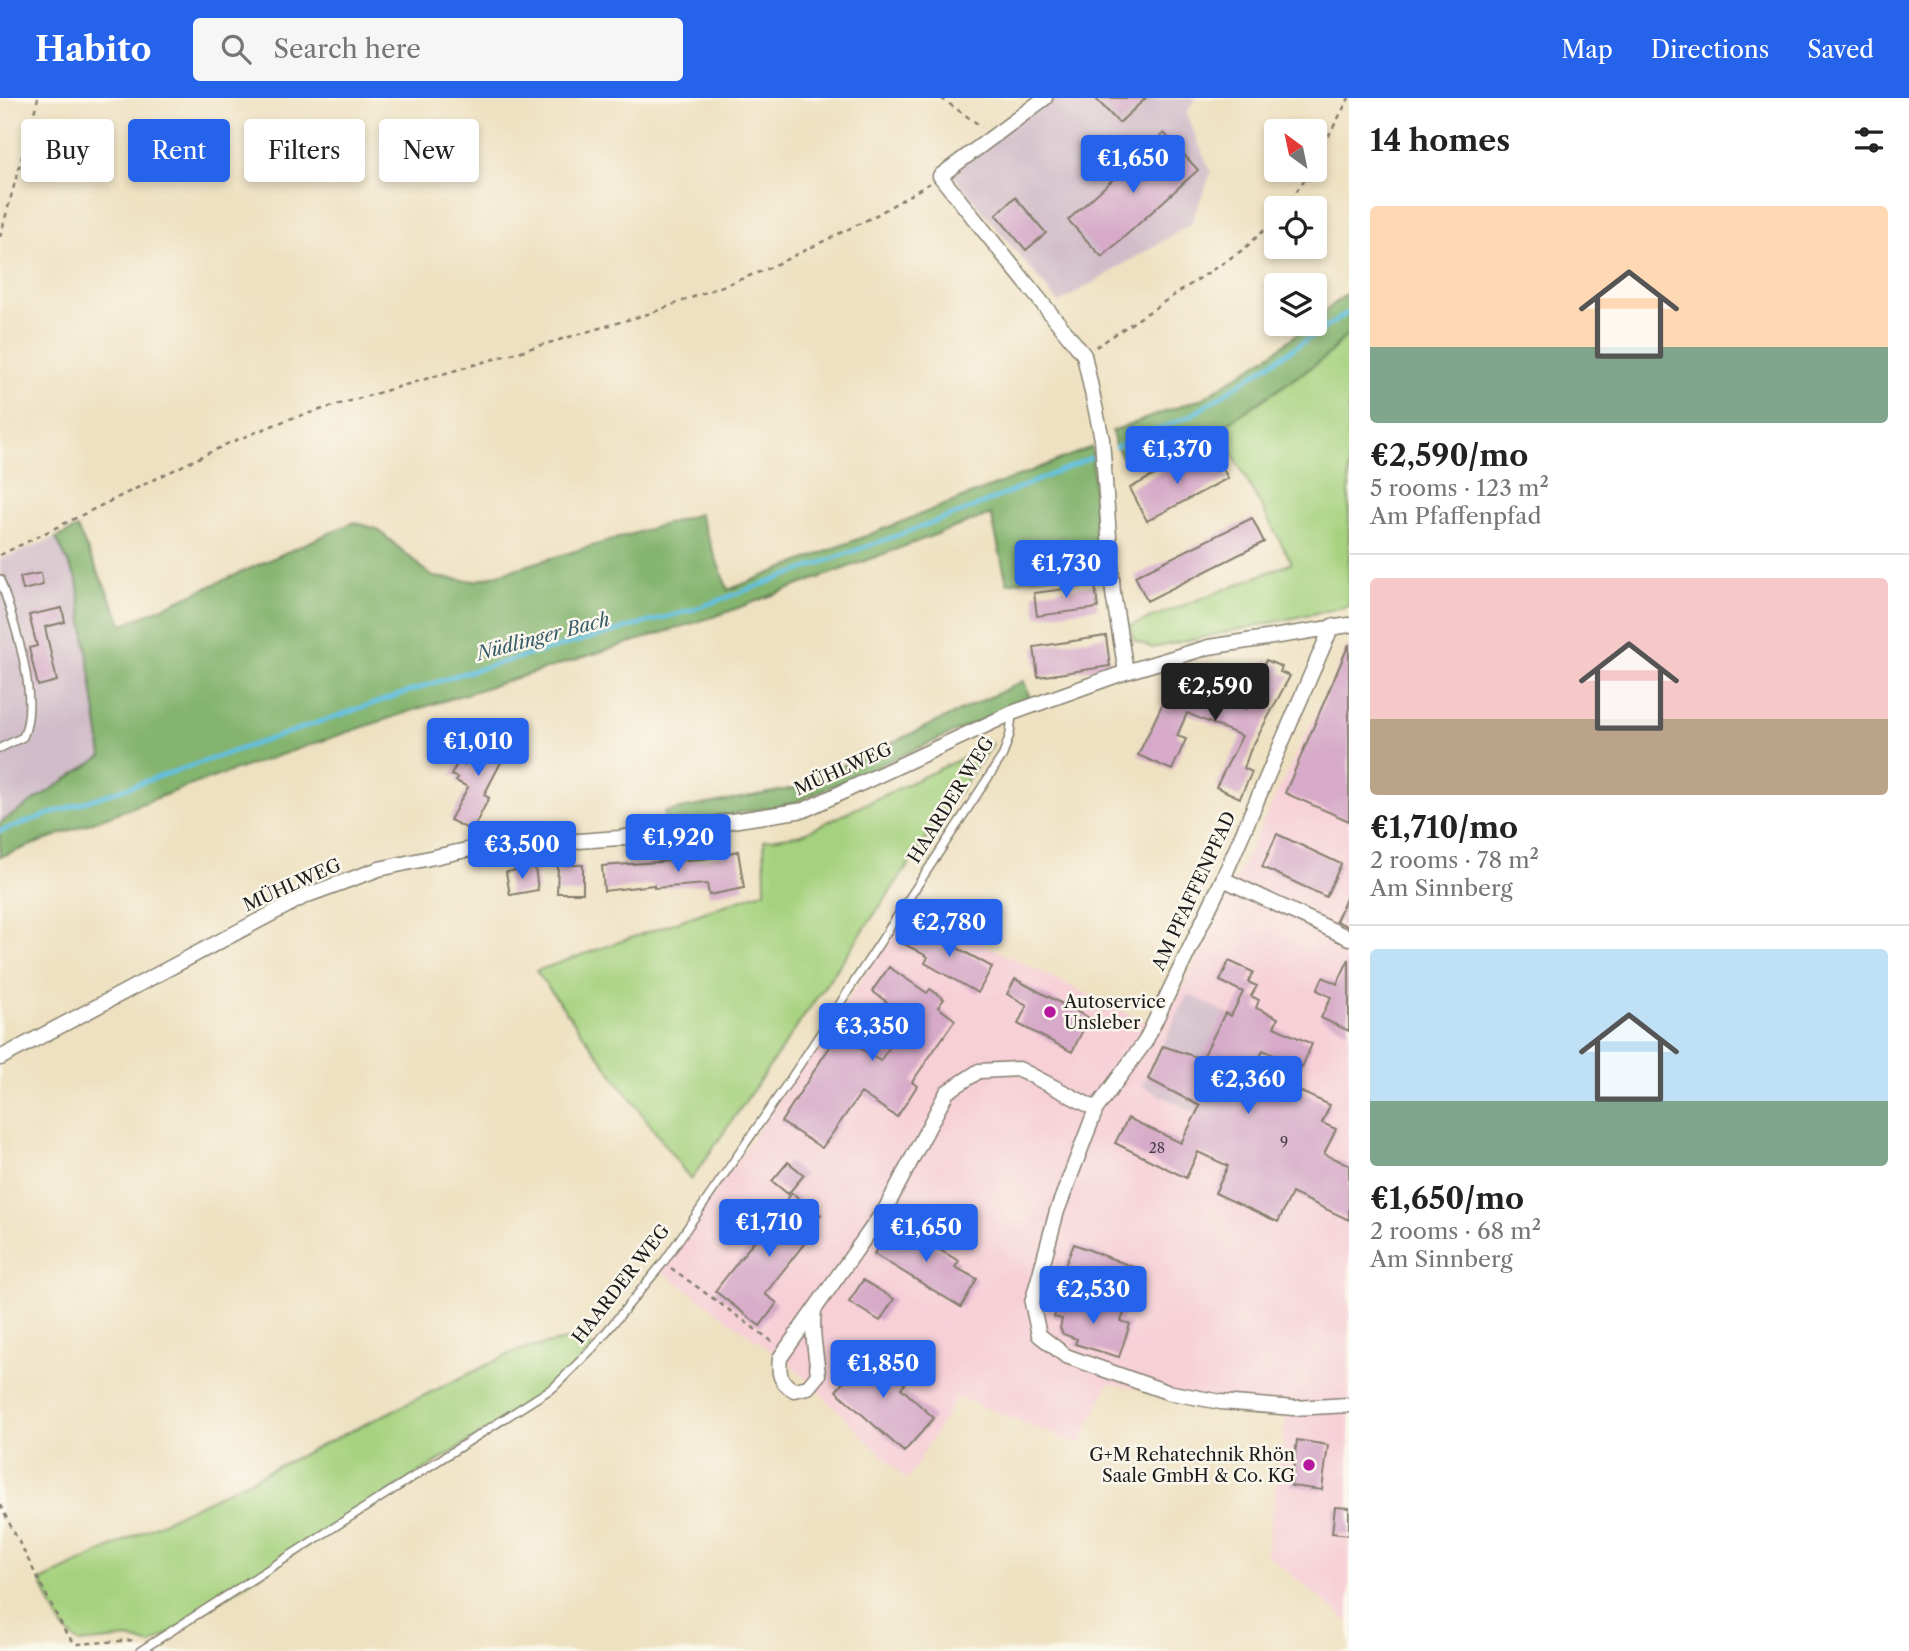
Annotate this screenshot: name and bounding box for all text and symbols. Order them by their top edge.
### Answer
search box [193,18,683,81]
text: Habito [35,29,151,70]
icon: search [217,30,255,68]
text: Search here [273,33,421,65]
text: Map [1561,35,1613,64]
text: Directions [1651,35,1769,64]
text: Saved [1807,35,1874,64]
chip: Buy [21,119,114,182]
chip: Rent [128,119,230,182]
chip: Filters [244,119,365,182]
chip: New [379,119,479,182]
north arrow [1264,119,1326,182]
map controls [1264,119,1327,336]
icon: filters [1850,121,1888,159]
text: 14 homes [1370,122,1510,159]
pin: €1,650 [1076,136,1190,195]
text: €1,650 [1097,144,1169,172]
button: locate [1264,196,1327,259]
icon: home [1566,251,1692,377]
button: layers [1264,273,1327,336]
pin: €1,370 [1120,426,1234,486]
text: €1,370 [1142,435,1212,463]
text: €2,590/mo [1370,437,1528,474]
text: 5 rooms · 123 m² [1370,474,1549,502]
text: Am Pfaffenpfad [1370,502,1541,530]
pin: €1,730 [1009,540,1123,600]
text: €1,730 [1031,549,1101,577]
water label: Nüdlinger Bach [472,608,612,666]
icon: home [1566,623,1692,749]
pin: €2,590 [1158,664,1272,723]
text: €2,590 [1177,672,1253,700]
pin: €1,010 [421,718,535,778]
text: €1,010 [443,727,513,755]
street label: HAARDER WEG [903,732,999,867]
street label: MÜHLWEG [790,737,896,800]
street label: AM PFAFFENPFAD [1147,808,1241,975]
text: €1,710/mo [1370,809,1518,846]
pin: €1,920 [621,814,735,874]
pin: €3,500 [465,822,579,881]
text: €1,920 [642,823,714,851]
text: €3,500 [484,830,560,858]
text: 2 rooms · 78 m² [1370,846,1539,874]
street label: MÜHLWEG [239,853,345,916]
text: Am Sinnberg [1370,874,1513,902]
pin: €2,780 [892,900,1006,959]
text: €2,780 [911,908,987,936]
place label: Autoservice Unsleber [1063,991,1166,1034]
icon: home [1566,994,1692,1120]
pin: €3,350 [815,1004,929,1063]
marker: Autoservice Unsleber [1042,1004,1058,1020]
text: €3,350 [835,1012,909,1040]
pin: €2,360 [1191,1056,1305,1116]
text: €2,360 [1210,1065,1286,1093]
house number: 9 [1280,1133,1288,1151]
house number: 28 [1149,1139,1165,1157]
text: €1,650/mo [1370,1180,1524,1217]
pin: €1,710 [712,1200,826,1259]
pin: €1,650 [869,1204,983,1264]
text: €1,710 [735,1208,803,1236]
text: €1,650 [890,1213,962,1241]
text: 2 rooms · 68 m² [1370,1217,1541,1245]
street label: HAARDER WEG [568,1220,675,1348]
text: Am Sinnberg [1370,1245,1513,1273]
pin: €2,530 [1036,1266,1150,1326]
text: €2,530 [1056,1275,1130,1303]
pin: €1,850 [826,1340,940,1400]
text: €1,850 [847,1349,919,1377]
place label: G+M Rehatechnik Rhön Saale GmbH & Co. KG [1089,1444,1295,1487]
marker: G+M Rehatechnik Rhön Saale GmbH & Co. KG [1301,1457,1317,1473]

